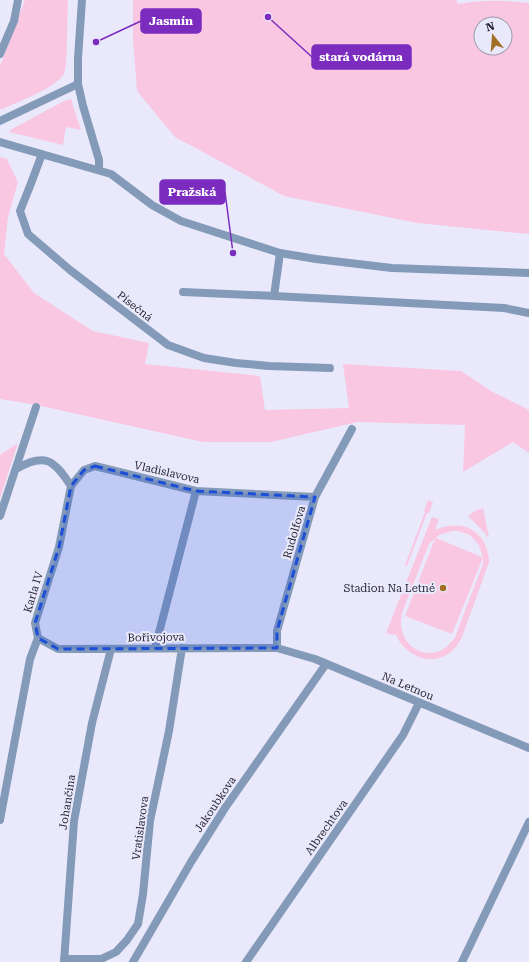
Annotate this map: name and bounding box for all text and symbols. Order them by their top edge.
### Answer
callout: Jasmín [141,9,201,33]
text: Jasmín [149,14,193,28]
north arrow [473,16,513,56]
text: N [484,19,497,34]
callout: stará vodárna [312,45,411,69]
text: stará vodárna [319,50,403,64]
callout: Pražská [160,180,225,204]
text: Pražská [168,185,216,199]
street label: Písečná [114,289,155,324]
street label: Vladislavova [133,459,201,486]
street label: Rudolfova [281,504,308,560]
street label: Karla IV [21,570,46,614]
place label: Stadion Na Letné [344,582,435,595]
marker: Stadion Na Letné [438,583,448,593]
street label: Bořivojova [127,631,185,644]
street label: Na Letnou [380,670,436,703]
street label: Johančina [57,774,78,831]
street label: Jakoubkova [192,774,239,835]
street label: Vratislavova [130,795,151,861]
street label: Albrechtova [303,797,350,858]

